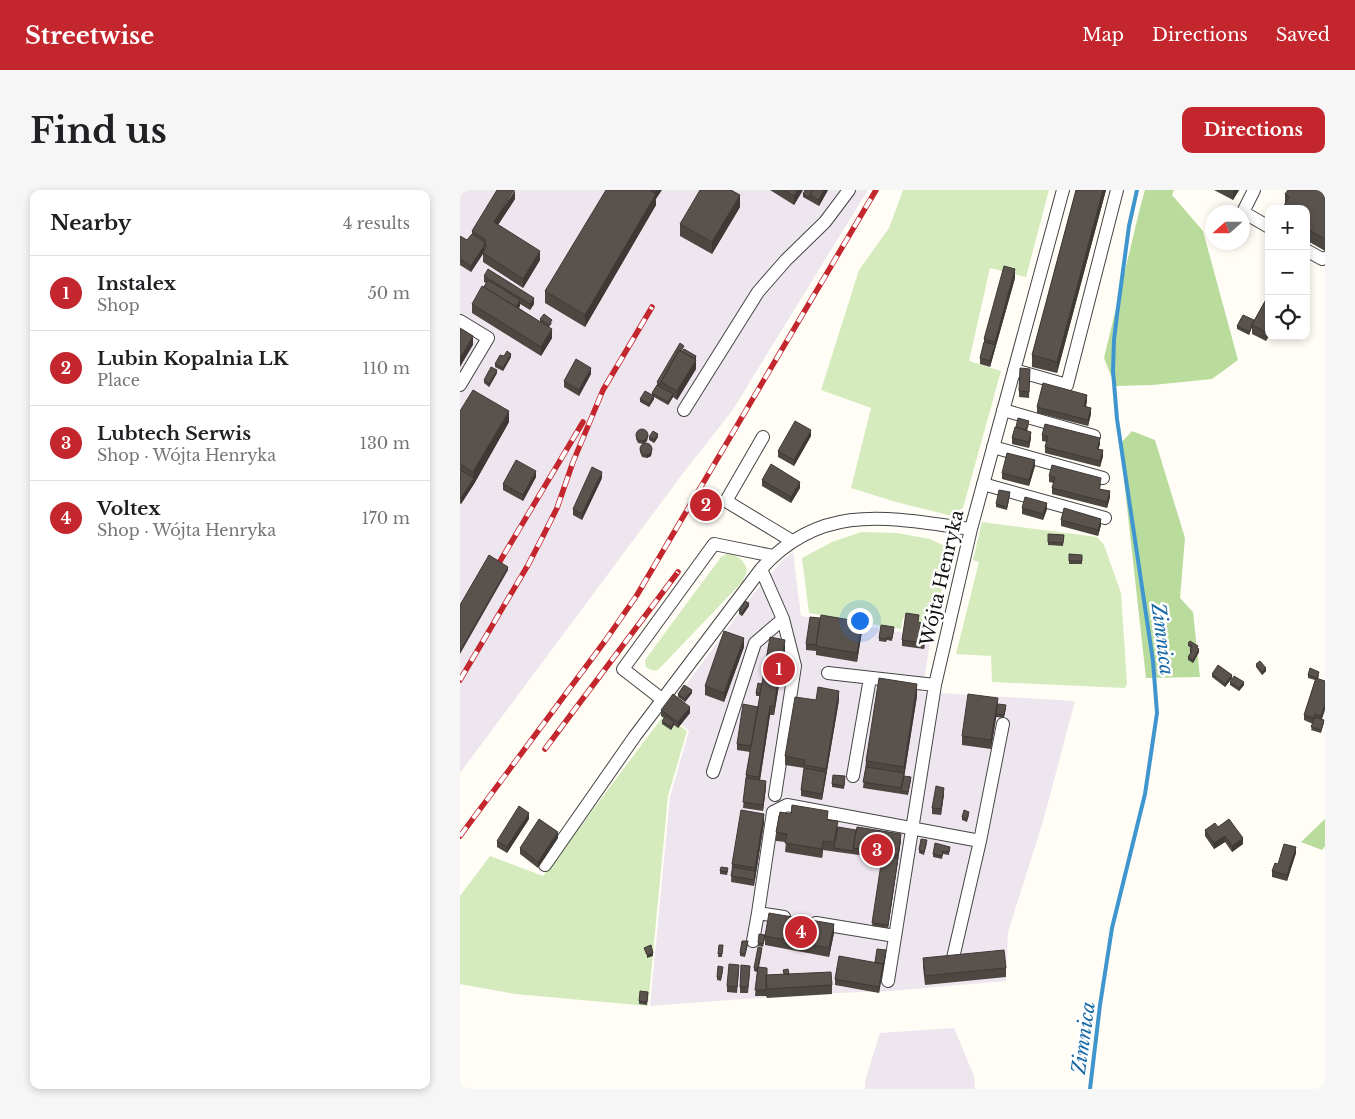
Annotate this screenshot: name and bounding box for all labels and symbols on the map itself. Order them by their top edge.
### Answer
north arrow [1205,205,1250,250]
pin: 2 [690,486,722,524]
street label: Wójta Henryka [915,508,968,649]
water label: Zimnica [1147,600,1178,677]
your location [847,608,873,634]
pin: 1 [763,650,795,688]
pin: 3 [861,831,893,869]
pin: 4 [785,913,817,951]
water label: Zimnica [1067,1000,1100,1077]

